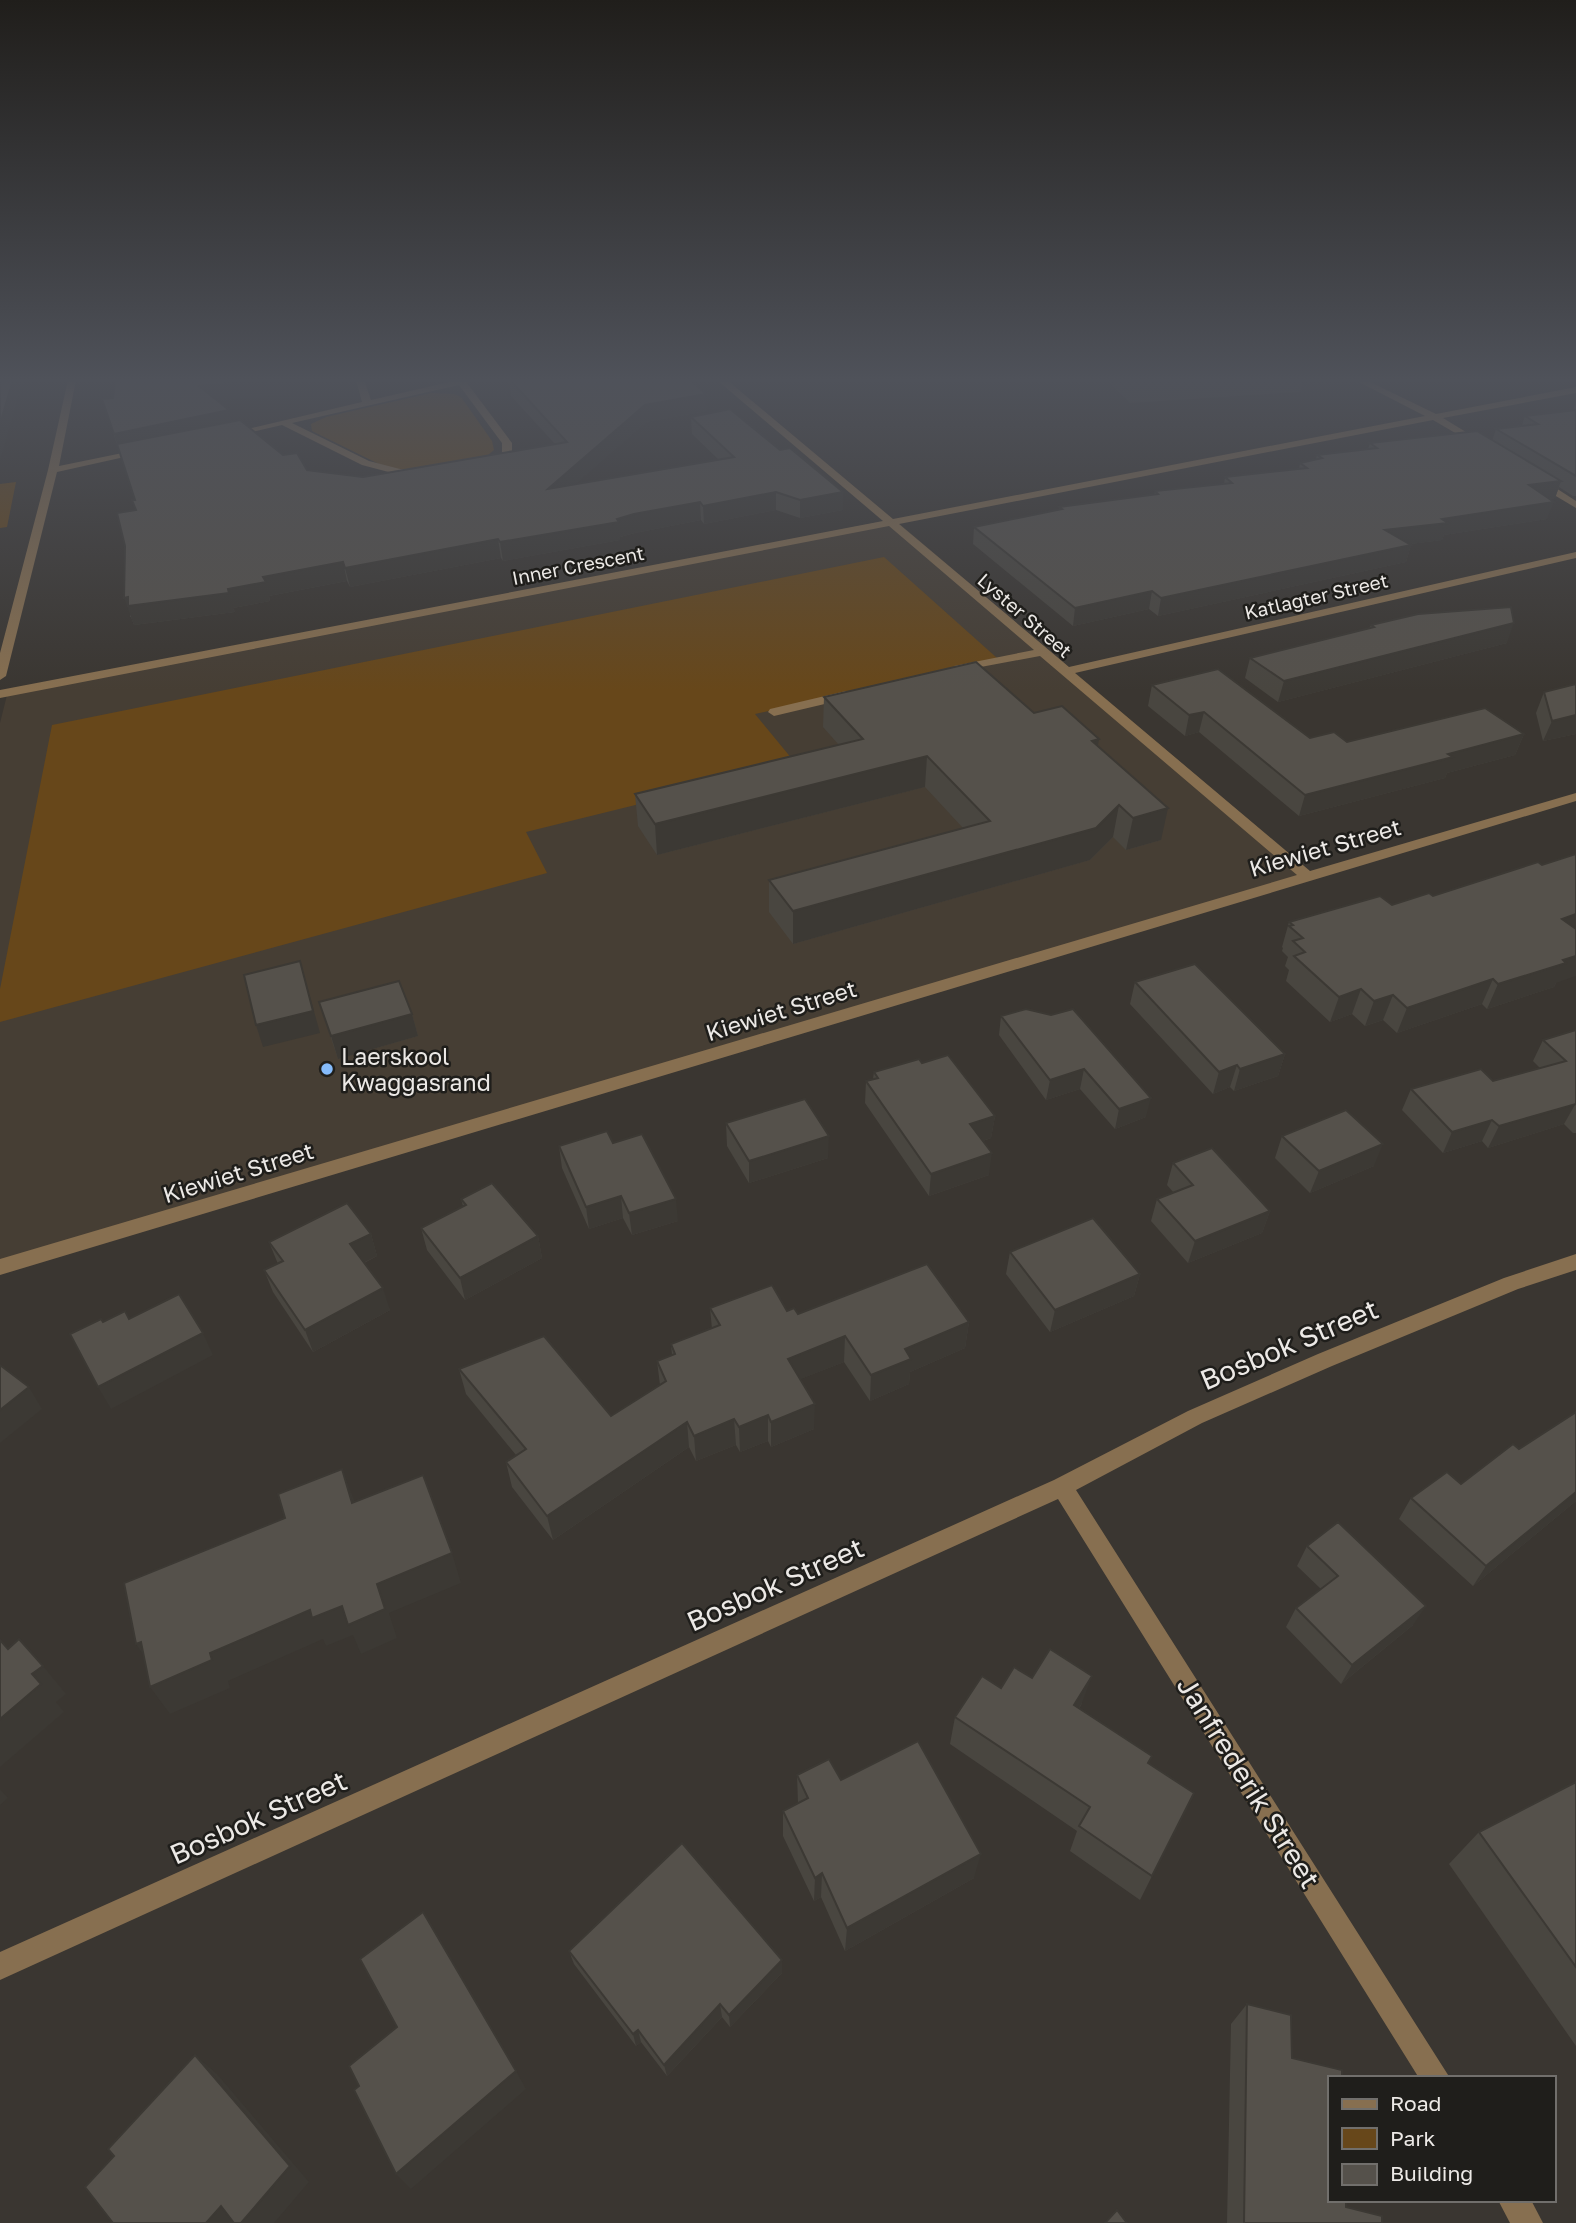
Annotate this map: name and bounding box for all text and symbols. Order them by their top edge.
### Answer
street label: Inner Crescent [510,541,646,589]
street label: Lyster Street [973,568,1077,662]
street label: Katlagter Street [1242,568,1390,624]
street label: Kiewiet Street [1246,812,1404,882]
street label: Kiewiet Street [702,974,860,1046]
place label: Laerskool Kwaggasrand [341,1042,491,1096]
marker: Laerskool Kwaggasrand [319,1061,335,1077]
street label: Kiewiet Street [159,1136,317,1208]
street label: Bosbok Street [1195,1292,1383,1396]
street label: Bosbok Street [681,1530,869,1638]
street label: Janfrederik Street [1171,1670,1327,1894]
street label: Bosbok Street [164,1763,352,1871]
legend [1328,2076,1555,2202]
text: Road [1390,2090,1441,2116]
text: Park [1390,2125,1436,2151]
text: Building [1390,2160,1473,2186]

